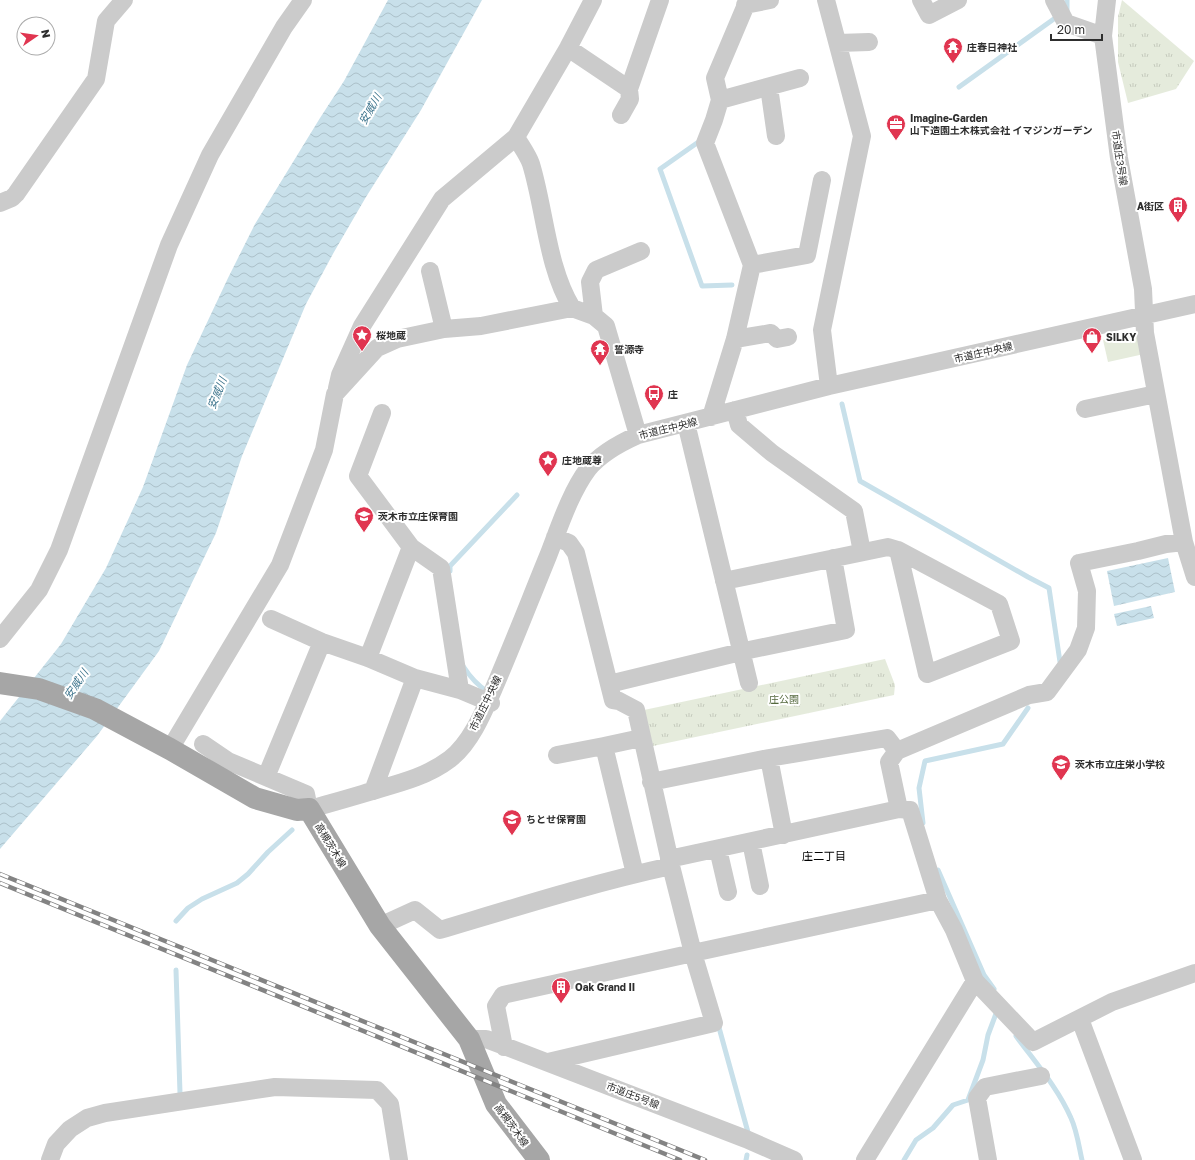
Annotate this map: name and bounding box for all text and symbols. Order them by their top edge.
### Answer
north arrow [16,16,56,56]
scale bar [1051,16,1102,42]
text: 20 m [1057,22,1085,37]
text: N [39,28,54,39]
temple icon: 庄春日神社 [942,36,964,64]
place label: 庄春日神社 [966,41,1018,53]
water label: 安威川 [356,90,384,126]
place label: Imagine-Garden 山下造園土木株式会社 イマジンガーデン [910,112,1093,136]
office icon: Imagine-Garden 山下造園土木株式会社 イマジンガーデン [885,113,907,141]
street label: 市道庄3号線 [1110,129,1130,187]
building icon: A街区 [1167,195,1189,223]
place label: A街区 [1137,200,1164,212]
place icon: 桜地蔵 [351,324,373,352]
shop icon: SILKY [1081,326,1103,354]
place label: 桜地蔵 [376,329,406,341]
place label: SILKY [1106,331,1136,343]
temple icon: 誓源寺 [589,338,611,366]
street label: 市道庄中央線 [952,339,1014,365]
place label: 誓源寺 [614,343,644,355]
water label: 安威川 [204,374,229,411]
bus stop icon: 庄 [643,383,665,411]
place label: 庄 [667,388,678,400]
street label: 市道庄中央線 [637,415,699,441]
place icon: 庄地蔵尊 [537,449,559,477]
place label: 庄地蔵尊 [561,454,602,466]
school or university icon: 茨木市立庄保育園 [353,505,375,533]
place label: 茨木市立庄保育園 [378,510,458,522]
water label: 安威川 [61,666,91,701]
street label: 市道庄中央線 [466,673,504,733]
park label: 庄公園 [769,693,799,705]
school or university icon: 茨木市立庄栄小学校 [1050,753,1072,781]
place label: 茨木市立庄栄小学校 [1075,758,1165,770]
school or university icon: ちとせ保育園 [501,808,523,836]
place label: ちとせ保育園 [526,813,586,825]
street label: 高槻茨木線 [313,820,349,870]
district label: 庄二丁目 [802,849,846,862]
building icon: Oak Grand II [550,976,572,1004]
place label: Oak Grand II [575,981,635,993]
street label: 市道庄5号線 [605,1079,661,1111]
street label: 高槻茨木線 [492,1101,532,1149]

